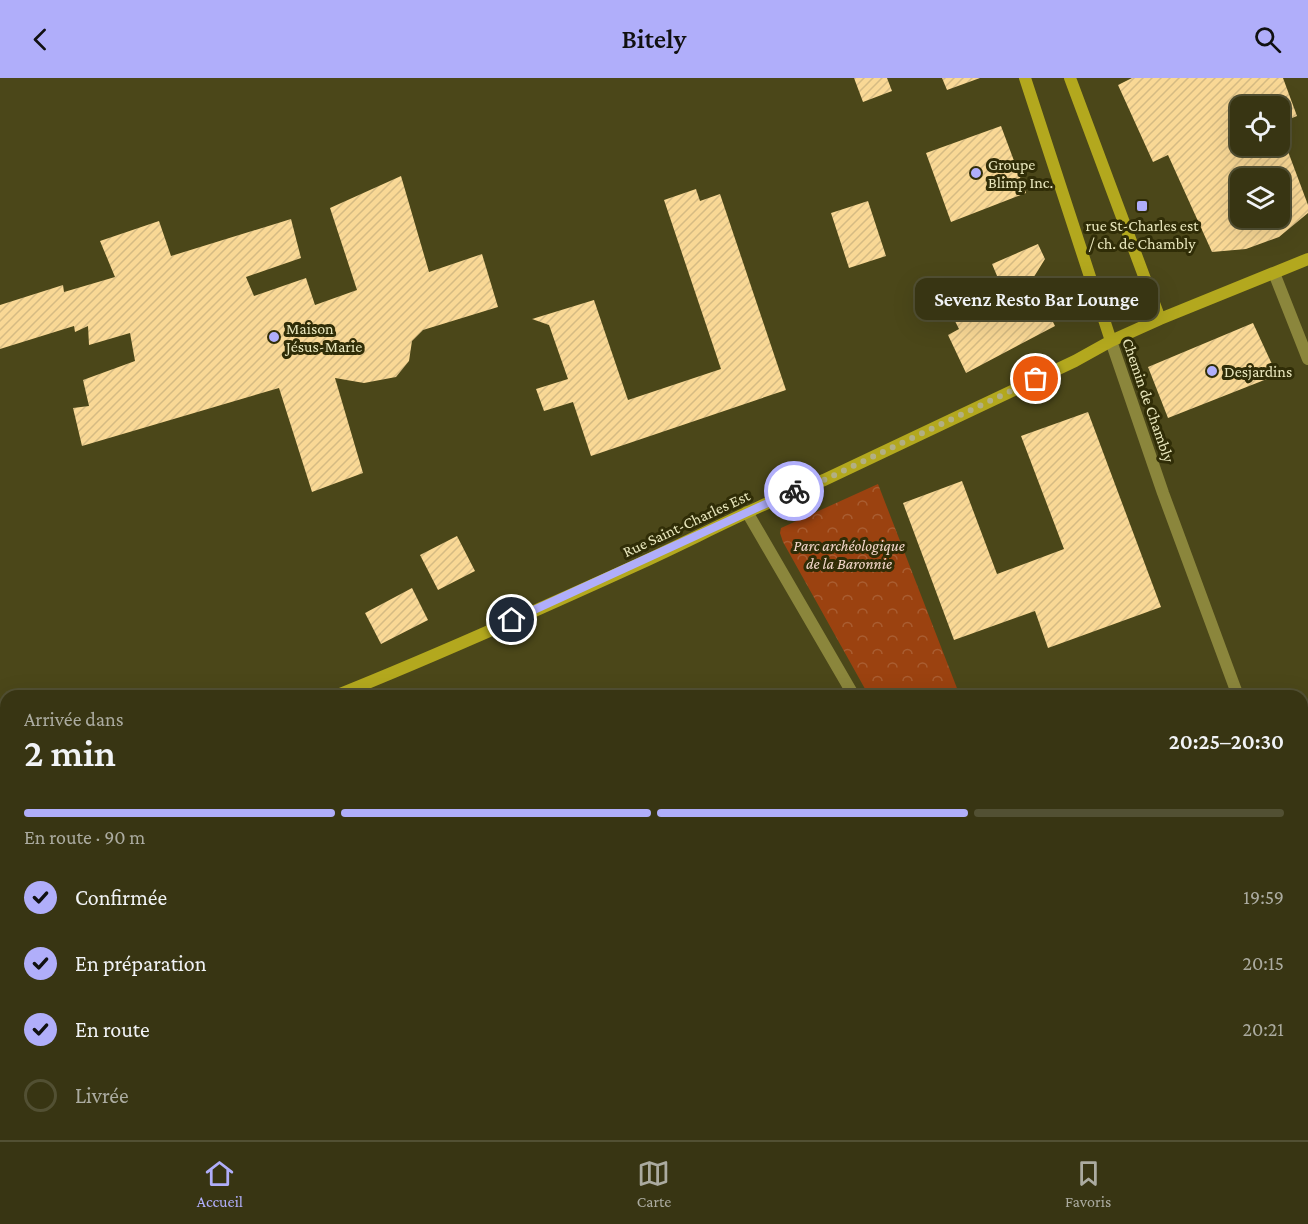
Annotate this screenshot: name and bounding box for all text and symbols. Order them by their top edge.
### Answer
icon: back [24,23,57,56]
icon: search [1251,23,1284,56]
text: Bitely [622,24,686,54]
map controls [1230,96,1290,228]
button: locate [1230,96,1290,156]
place label: Groupe Blimp Inc. [988,156,1053,192]
marker: Groupe Blimp Inc. [969,166,983,180]
button: layers [1230,168,1290,228]
marker: rue St-Charles est / ch. de Chambly [1135,199,1149,213]
place label: rue St-Charles est / ch. de Chambly [1086,217,1199,253]
callout: Sevenz Resto Bar Lounge [914,277,1158,319]
text: Sevenz Resto Bar Lounge [934,288,1139,310]
place label: Maison Jésus-Marie [284,320,362,356]
marker: Maison Jésus-Marie [267,330,281,344]
street label: Chemin de Chambly [1118,336,1178,465]
pin [1010,353,1061,404]
icon: bag [1019,362,1052,395]
place label: Desjardins [1224,363,1292,381]
marker: Desjardins [1205,364,1219,378]
courier [764,461,824,521]
icon: bike [778,475,811,508]
street label: Rue Saint-Charles Est [620,486,753,560]
park label: Parc archéologique de la Baronnie [793,537,905,572]
pin [486,594,537,645]
icon: home [495,603,528,636]
text: Arrivée dans [24,708,124,730]
text: 20:25–20:30 [1169,729,1284,754]
text: 2 min [24,731,116,774]
text: En route · 90 m [24,826,145,848]
icon: check [24,881,57,914]
text: Confirmée [75,885,167,910]
text: 19:59 [1243,886,1284,908]
icon: check [24,947,57,980]
text: En préparation [75,951,207,976]
text: 20:15 [1243,952,1284,974]
icon: check [24,1013,57,1046]
text: En route [75,1017,150,1042]
text: 20:21 [1242,1018,1284,1040]
text: Livrée [75,1083,129,1108]
tab: Accueil [197,1157,243,1210]
tab: Carte [637,1157,671,1210]
tab: Favoris [1065,1157,1111,1210]

